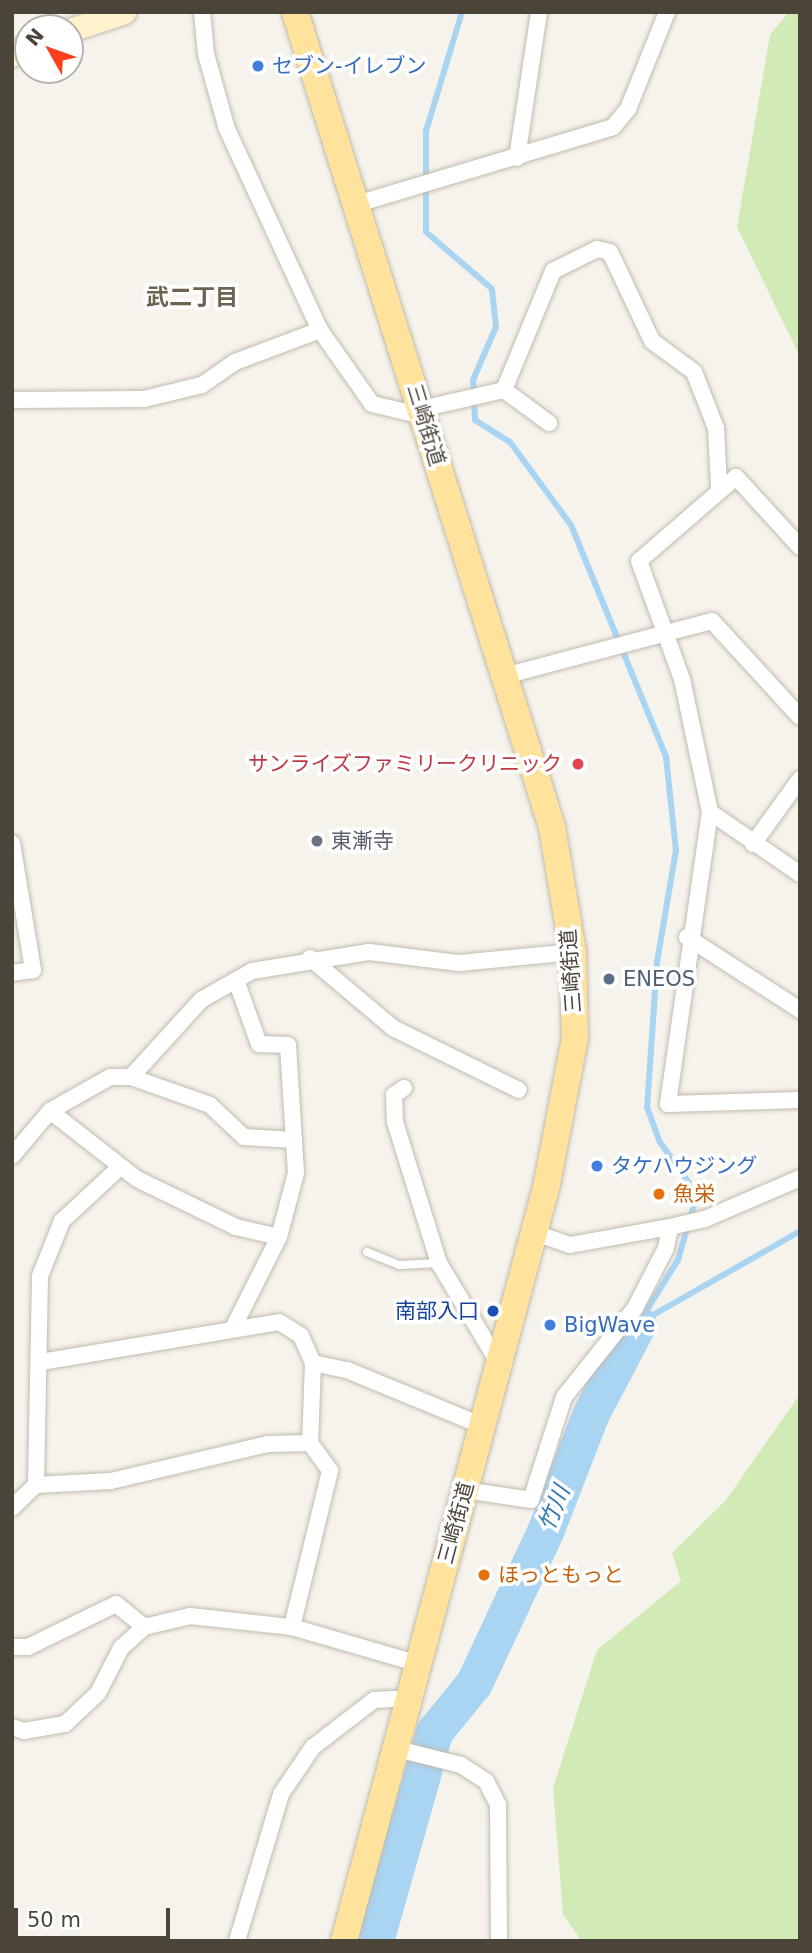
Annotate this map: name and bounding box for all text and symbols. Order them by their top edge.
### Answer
north arrow [14,14,84,84]
text: N [21,24,48,50]
place label: セブン-イレブン [272,53,427,79]
marker: セブン-イレブン [250,58,266,74]
district label: 武二丁目 [146,283,238,311]
street label: 三崎街道 [402,381,450,469]
place label: サンライズファミリークリニック [247,751,562,777]
marker: サンライズファミリークリニック [568,754,588,774]
place label: 東漸寺 [331,828,394,854]
marker: 東漸寺 [309,833,325,849]
street label: 三崎街道 [556,928,586,1014]
place label: ENEOS [623,966,695,992]
marker: ENEOS [601,971,617,987]
place label: タケハウジング [611,1153,758,1179]
marker: タケハウジング [589,1158,605,1174]
place label: 魚栄 [673,1181,715,1207]
marker: 魚栄 [651,1186,667,1202]
place label: 南部入口 [395,1298,479,1324]
marker: 南部入口 [485,1303,501,1319]
place label: BigWave [564,1312,655,1338]
marker: BigWave [542,1317,558,1333]
street label: 三崎街道 [433,1479,479,1567]
water label: 竹川 [533,1482,575,1534]
place label: ほっともっと [498,1562,624,1588]
marker: ほっともっと [476,1567,492,1583]
scale bar [18,1894,173,1938]
text: 50 m [27,1908,81,1932]

